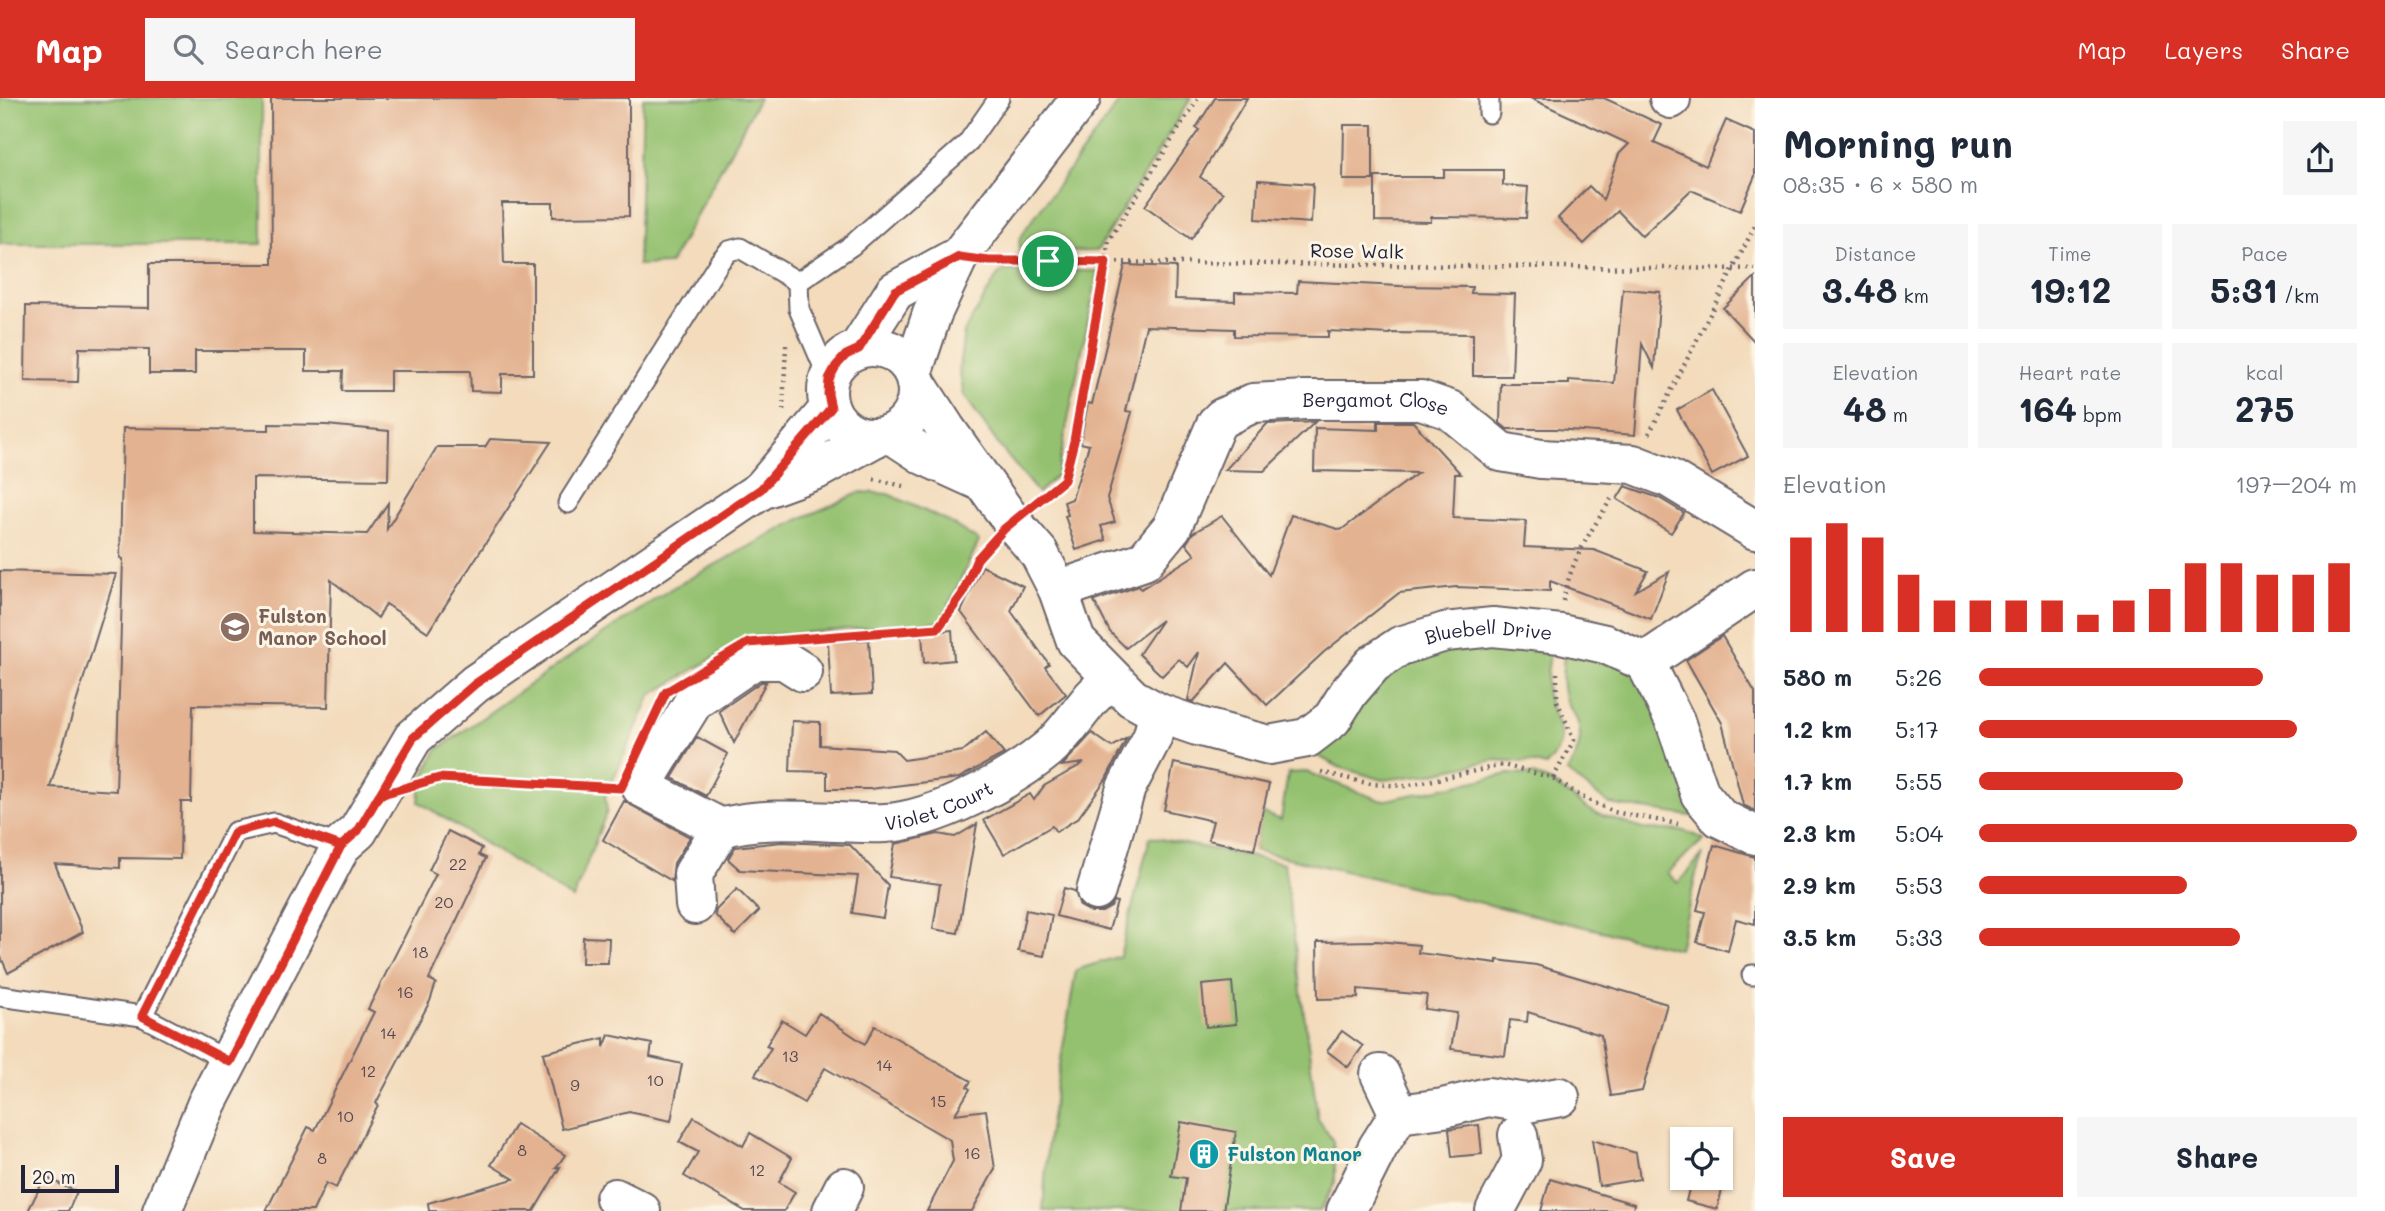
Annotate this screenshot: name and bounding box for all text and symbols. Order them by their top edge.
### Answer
search box [145,18,635,81]
text: Map [35,28,103,71]
icon: search [169,30,207,68]
text: Search here [225,32,383,66]
text: Map [2078,34,2126,65]
text: Layers [2164,34,2243,65]
text: Share [2281,34,2350,65]
text: Morning run [1783,118,2013,168]
button: share [2283,121,2357,195]
text: 08:35 · 6 × 580 m [1783,169,1978,199]
pin [1018,231,1078,291]
street label: Rose Walk [1310,237,1404,264]
text: Distance [1834,241,1916,266]
text: Time [2048,241,2092,266]
text: Pace [2241,241,2288,266]
icon: arrive [1029,242,1067,280]
text: 3.48 [1822,266,1898,312]
text: 19:12 [2029,266,2111,312]
text: 5:31 [2210,266,2278,312]
text: km [1898,283,1929,308]
text: /km [2278,283,2319,308]
text: Elevation [1833,360,1918,385]
text: Heart rate [2019,360,2121,385]
text: kcal [2246,360,2284,385]
text: 48 [1843,385,1887,431]
text: 164 [2018,385,2077,431]
text: 275 [2235,385,2294,431]
street label: Bergamot Close [1302,387,1453,421]
text: m [1887,402,1908,427]
text: bpm [2077,402,2122,427]
text: Elevation [1783,469,1886,499]
text: 197–204 m [2235,469,2357,499]
place label: Fulston Manor School [258,603,387,650]
school or university icon: Fulston Manor School [218,610,252,644]
street label: Bluebell Drive [1421,614,1553,650]
text: 580 m [1783,662,1852,692]
text: 5:26 [1895,662,1942,692]
text: 1.2 km [1783,714,1852,744]
text: 5:17 [1895,714,1939,744]
text: 1.7 km [1783,766,1852,796]
text: 5:55 [1895,766,1942,796]
street label: Violet Court [883,775,997,835]
text: 2.3 km [1783,818,1856,848]
text: 5:04 [1895,818,1943,848]
house number: 22 [449,853,467,874]
text: 2.9 km [1783,870,1856,900]
text: 5:53 [1895,870,1942,900]
house number: 20 [435,891,454,912]
text: 3.5 km [1783,922,1856,952]
text: 5:33 [1895,922,1943,952]
house number: 18 [412,941,429,962]
house number: 16 [397,981,413,1002]
house number: 14 [380,1022,397,1043]
house number: 13 [782,1045,798,1066]
house number: 14 [876,1054,893,1075]
house number: 12 [360,1060,376,1081]
house number: 10 [646,1069,664,1090]
house number: 9 [570,1074,580,1095]
house number: 15 [930,1090,946,1111]
house number: 10 [336,1105,354,1126]
button: Save [1783,1117,2063,1197]
button: Share [2077,1117,2357,1197]
map controls [1670,1127,1733,1190]
button: locate [1670,1127,1733,1190]
building icon: Fulston Manor [1187,1137,1221,1171]
house number: 8 [517,1139,527,1160]
place label: Fulston Manor [1227,1141,1362,1166]
house number: 16 [964,1142,980,1163]
house number: 8 [317,1147,327,1168]
house number: 12 [749,1159,765,1180]
scale bar [21,1162,119,1194]
text: 20 m [32,1164,76,1189]

